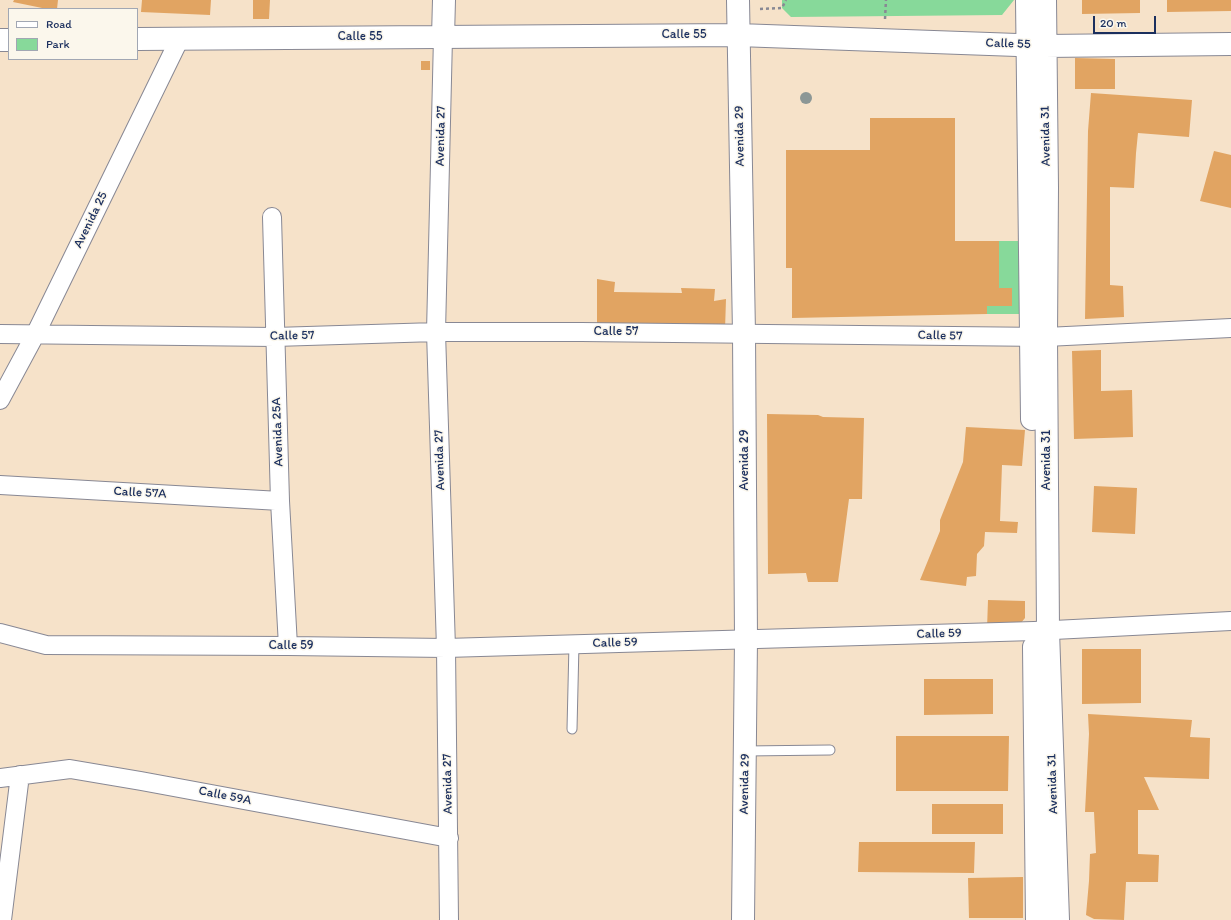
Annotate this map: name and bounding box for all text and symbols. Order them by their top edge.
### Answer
legend [8,8,138,60]
scale bar [1095,8,1158,34]
text: 20 m [1100,16,1127,30]
text: Road [46,17,72,31]
street label: Calle 55 [661,27,707,43]
street label: Calle 55 [337,29,383,45]
street label: Calle 55 [985,35,1031,53]
text: Park [46,37,70,51]
street label: Avenida 29 [732,105,748,167]
street label: Avenida 27 [433,106,449,166]
street label: Avenida 31 [1038,106,1054,166]
street label: Avenida 25 [71,189,111,251]
street label: Calle 57 [594,324,638,340]
street label: Calle 57 [269,328,315,344]
street label: Calle 57 [917,328,963,344]
street label: Avenida 25A [269,397,287,467]
street label: Avenida 27 [431,429,449,491]
street label: Avenida 29 [737,430,753,490]
street label: Avenida 31 [1039,430,1055,490]
street label: Calle 57A [113,484,167,502]
street label: Calle 59 [916,625,962,643]
street label: Calle 59 [592,634,638,652]
street label: Calle 59 [268,638,314,654]
street label: Avenida 29 [737,753,753,815]
street label: Avenida 27 [440,754,456,814]
street label: Avenida 31 [1044,754,1062,814]
street label: Calle 59A [197,783,253,809]

